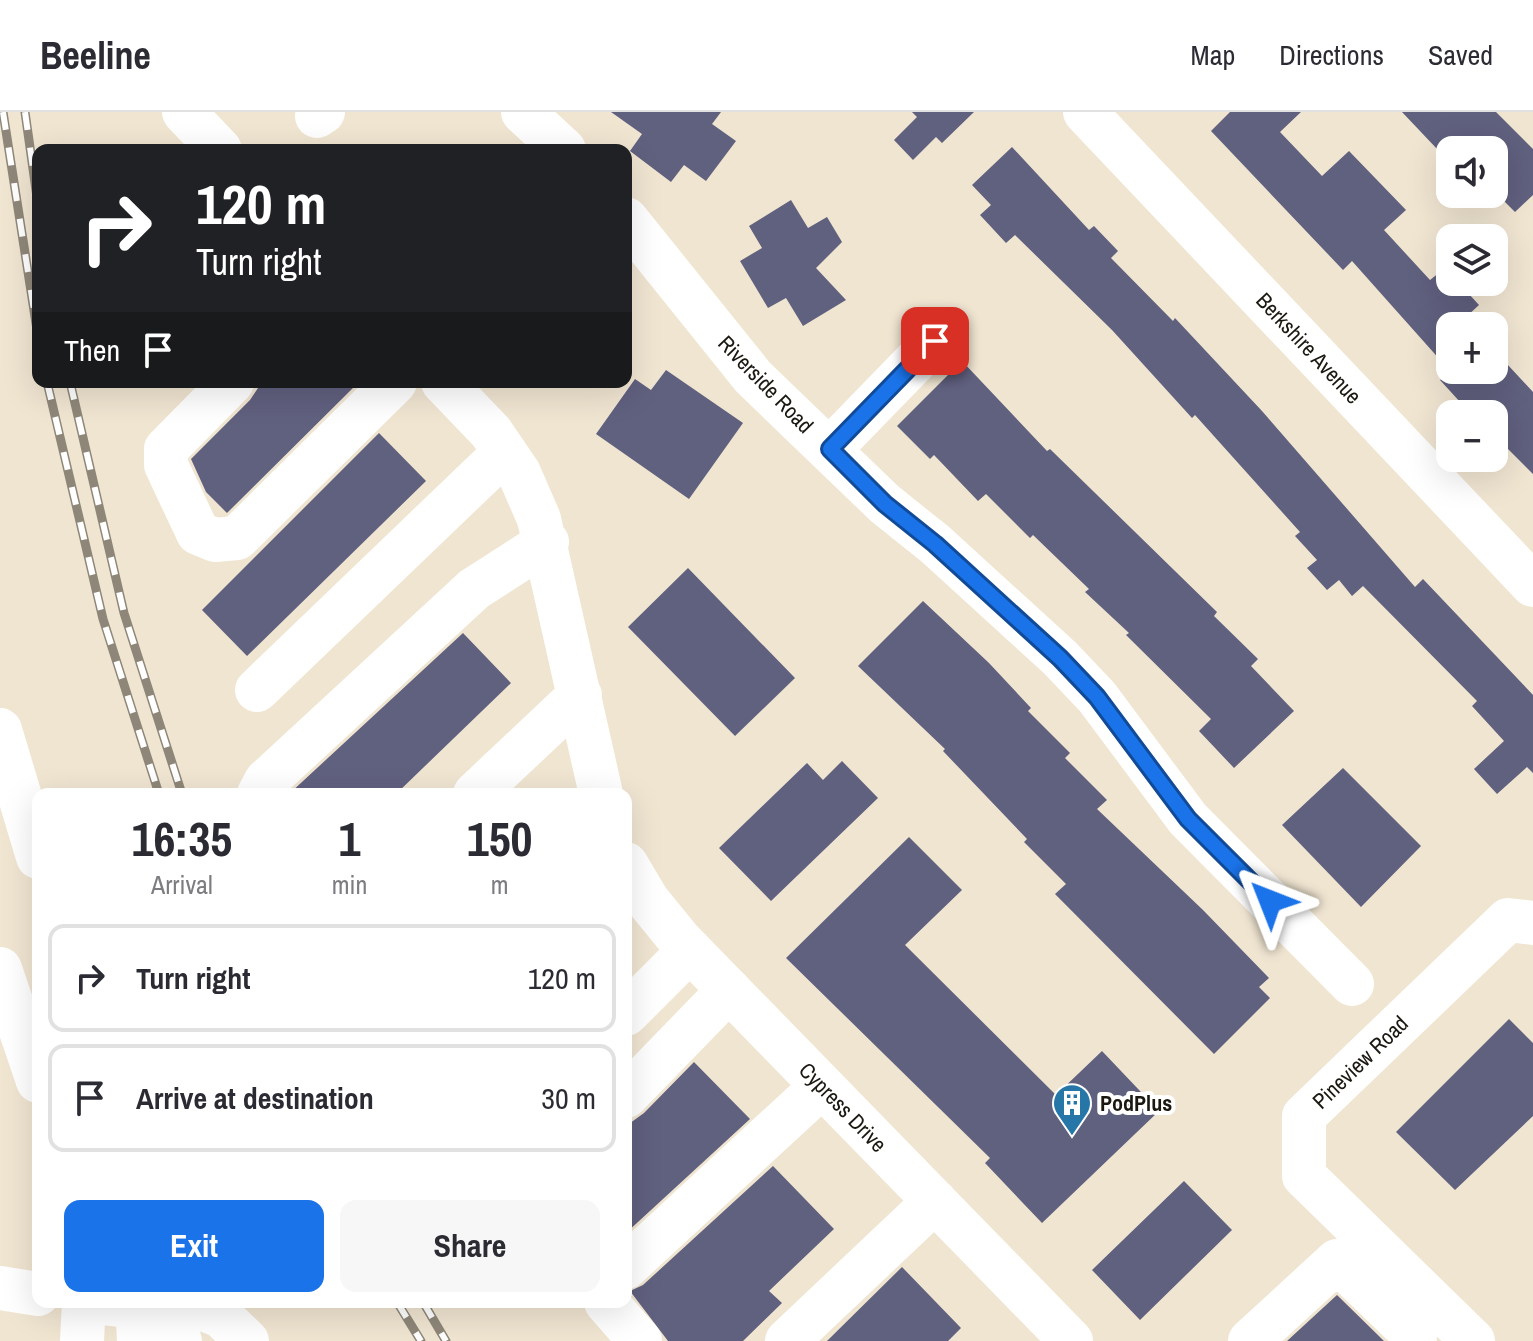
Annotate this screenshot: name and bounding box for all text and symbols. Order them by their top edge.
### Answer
text: Beeline [40,30,151,81]
text: Map [1191,36,1235,74]
text: Directions [1279,36,1384,74]
text: Saved [1428,36,1493,74]
map controls [1436,136,1508,472]
button: sound [1436,136,1508,208]
text: 120 m [196,166,326,241]
icon: right [64,176,168,280]
button: layers [1436,224,1508,296]
text: Turn right [196,238,321,286]
street label: Berkshire Avenue [1250,286,1368,410]
pin [901,307,969,375]
button: + [1436,312,1508,384]
icon: arrive [913,319,957,363]
icon: arrive [136,328,180,372]
street label: Riverside Road [712,328,820,440]
text: Then [64,330,120,370]
button: − [1436,400,1508,472]
text: 16:35 [132,806,232,871]
text: 1 [339,806,360,871]
text: 150 [467,806,532,871]
position arrow [1228,859,1312,943]
text: Arrival [151,867,213,902]
text: min [332,867,367,902]
text: m [491,867,509,902]
icon: right [68,956,112,1000]
text: Turn right [136,958,250,998]
text: 120 m [528,958,596,998]
street label: Pineview Road [1306,1009,1414,1115]
street label: Cypress Drive [793,1055,893,1159]
icon: arrive [68,1076,112,1120]
text: Arrive at destination [136,1078,374,1118]
text: 30 m [541,1078,596,1118]
building icon: PodPlus [1051,1082,1093,1137]
place label: PodPlus [1100,1088,1172,1118]
button: Exit [64,1200,324,1292]
button: Share [340,1200,600,1292]

